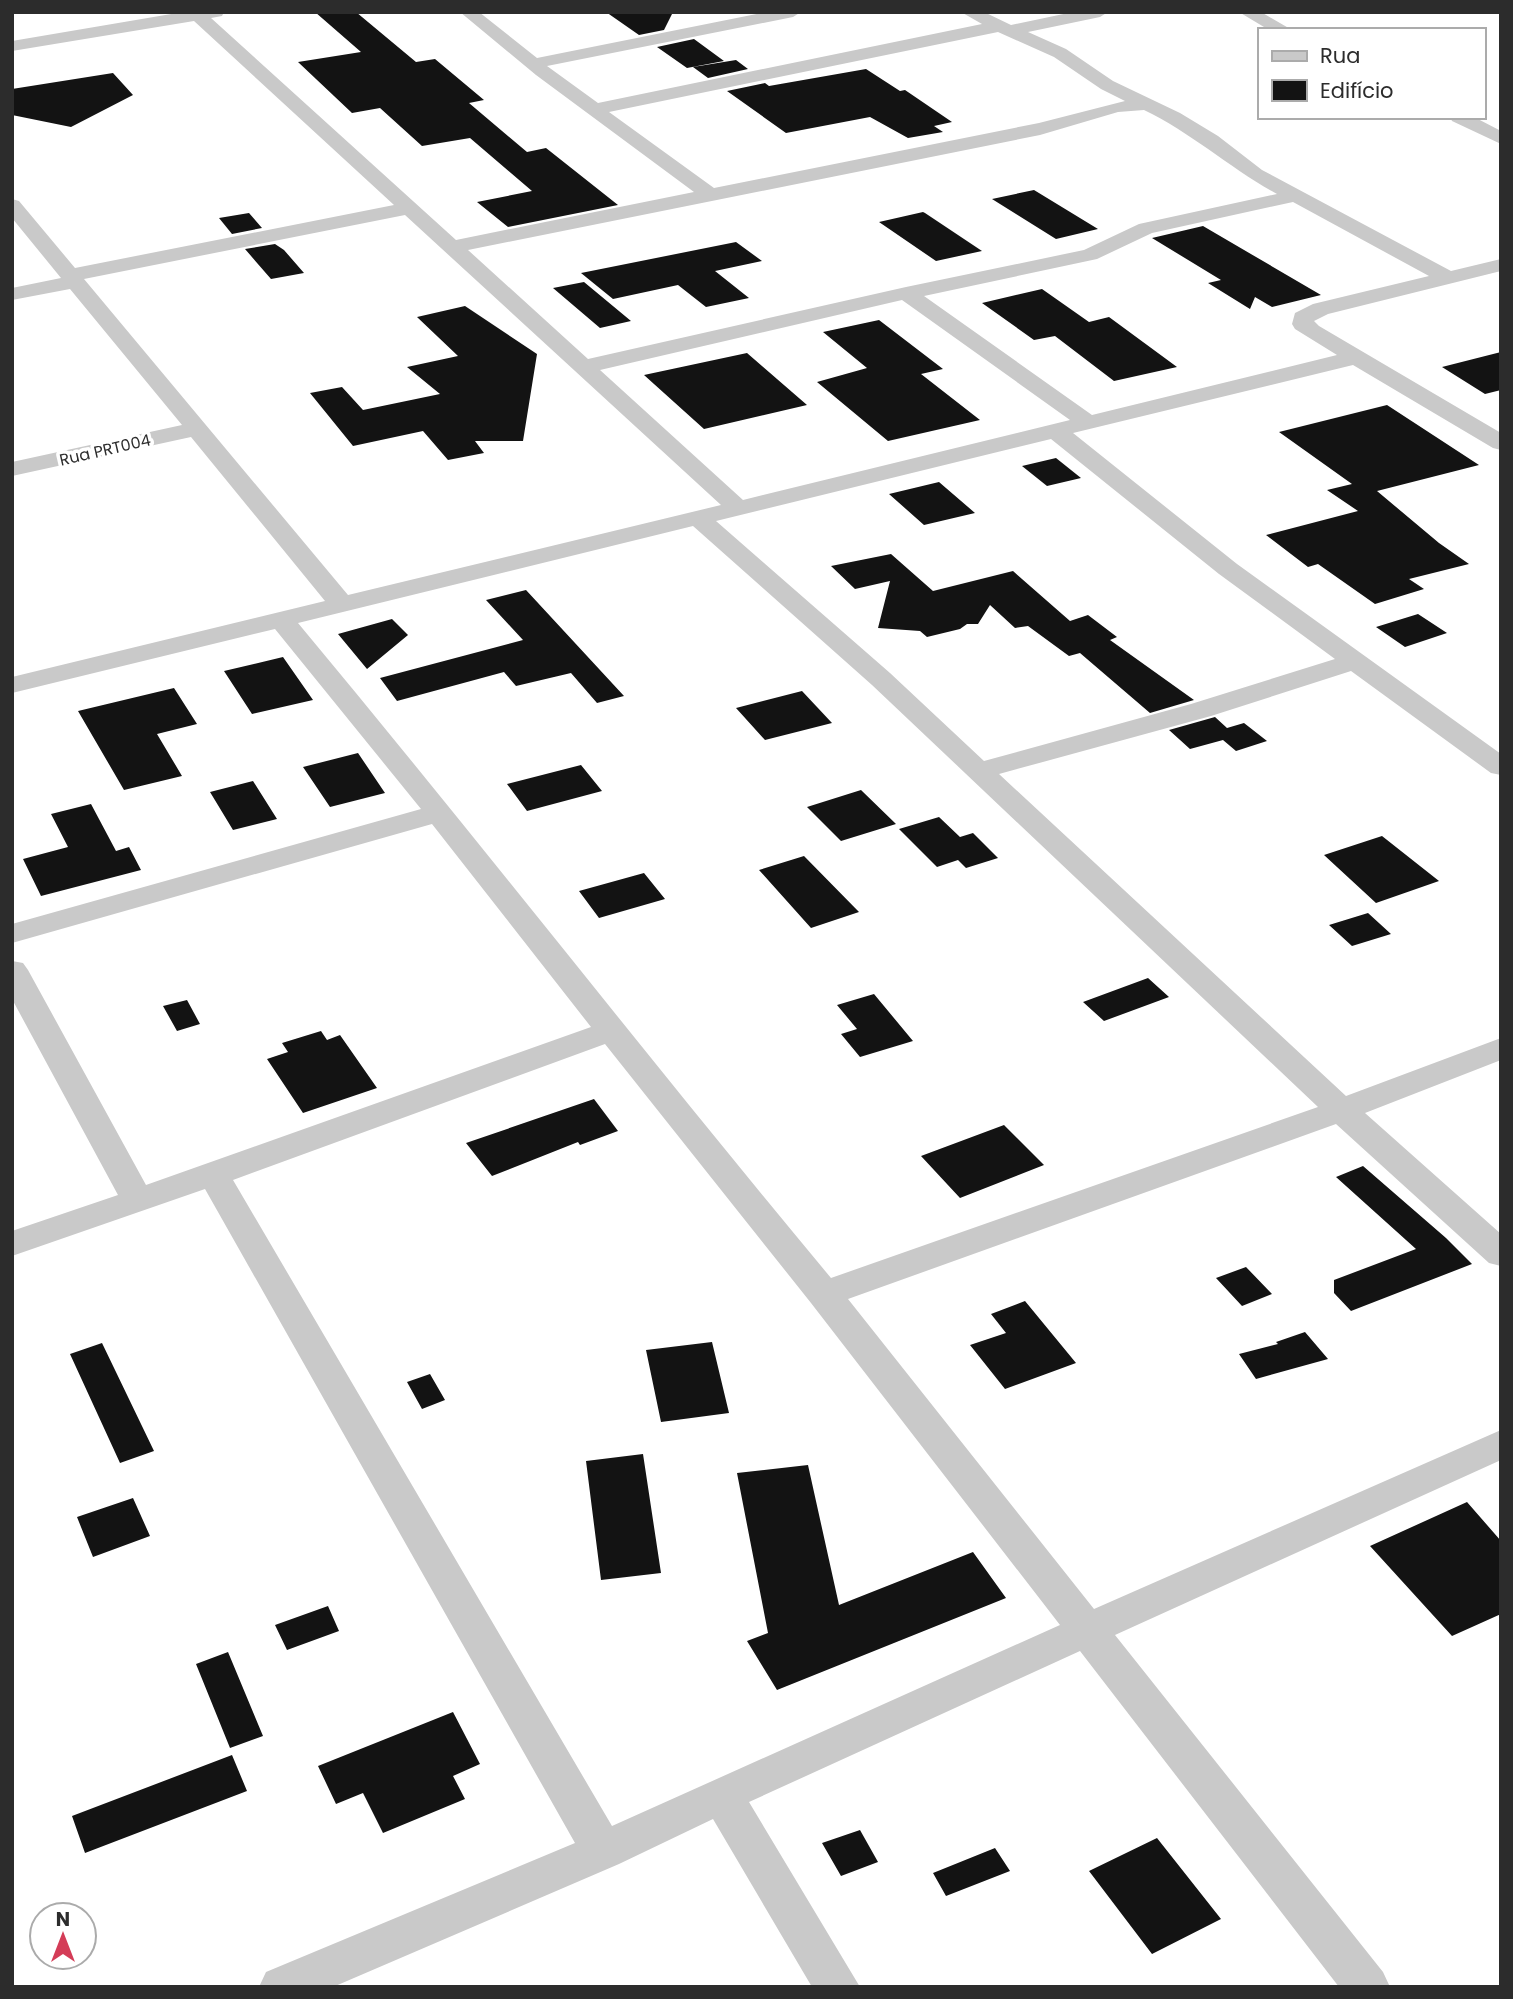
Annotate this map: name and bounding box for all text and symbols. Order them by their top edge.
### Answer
legend [1258,28,1485,119]
text: Rua [1320,41,1360,70]
text: Edifício [1320,76,1394,105]
street label: Rua PRT004 [57,428,153,472]
north arrow [28,1901,98,1971]
text: N [56,1906,70,1933]

